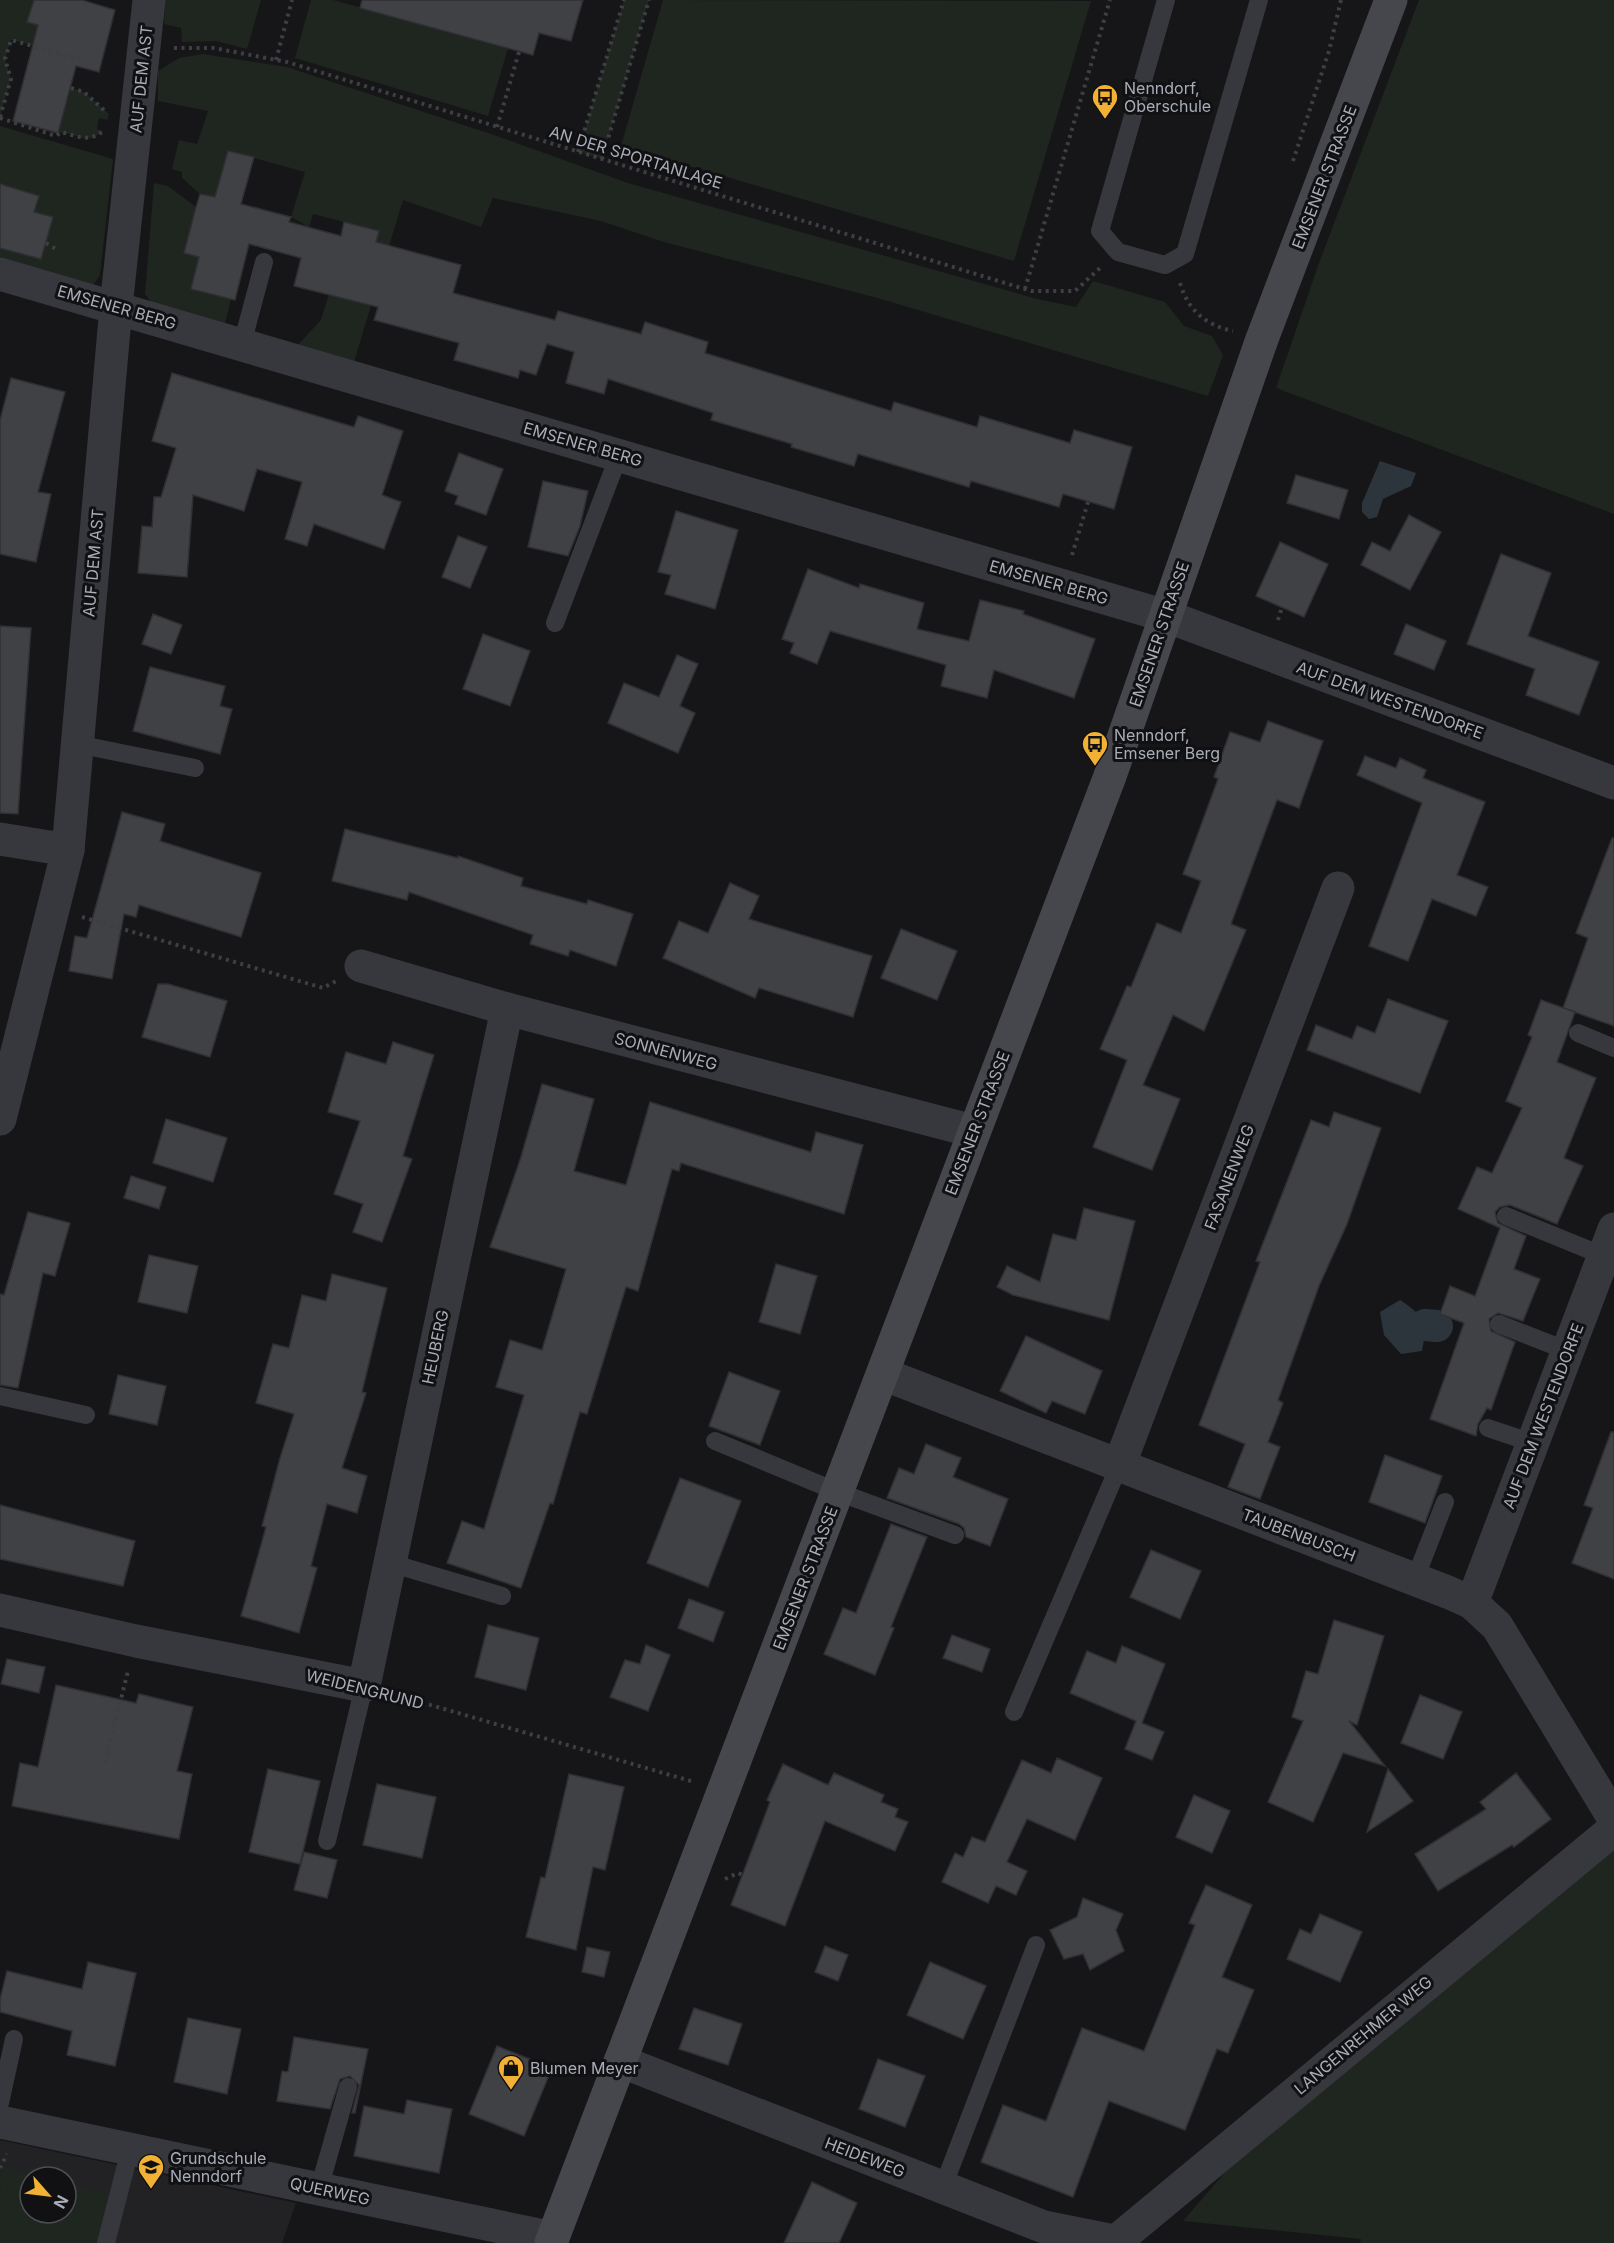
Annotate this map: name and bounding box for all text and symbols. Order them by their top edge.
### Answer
street label: AUF DEM AST [125,24,157,134]
place label: Nenndorf, Oberschule [1124,78,1211,116]
bus stop icon: Nenndorf, Oberschule [1090,82,1120,120]
street label: EMSENER STRASSE [1287,102,1361,252]
street label: AN DER SPORTANLAGE [547,121,725,193]
street label: EMSENER BERG [55,280,179,334]
street label: EMSENER BERG [521,417,645,471]
street label: AUF DEM AST [78,508,108,618]
street label: EMSENER BERG [987,555,1111,609]
street label: EMSENER STRASSE [1125,559,1193,709]
street label: AUF DEM WESTENDORFE [1294,657,1486,743]
place label: Nenndorf, Emsener Berg [1114,725,1220,763]
bus stop icon: Nenndorf, Emsener Berg [1080,729,1110,767]
street label: SONNENWEG [612,1028,720,1074]
street label: EMSENER STRASSE [940,1048,1014,1198]
street label: FASANENWEG [1200,1121,1258,1233]
street label: HEUBERG [417,1308,453,1386]
street label: AUF DEM WESTENDORFE [1498,1320,1588,1512]
street label: EMSENER STRASSE [768,1503,842,1653]
street label: TAUBENBUSCH [1239,1504,1359,1566]
street label: WEIDENGRUND [304,1665,426,1713]
street label: LANGENREHMER WEG [1290,1971,1436,2099]
shop icon: Blumen Meyer [496,2053,526,2091]
place label: Blumen Meyer [530,2058,639,2078]
street label: HEIDEWEG [822,2133,908,2181]
place label: Grundschule Nenndorf [170,2148,266,2186]
school or university icon: Grundschule Nenndorf [136,2152,166,2190]
north arrow [18,2165,78,2225]
street label: QUERWEG [288,2173,372,2209]
text: N [50,2192,73,2212]

